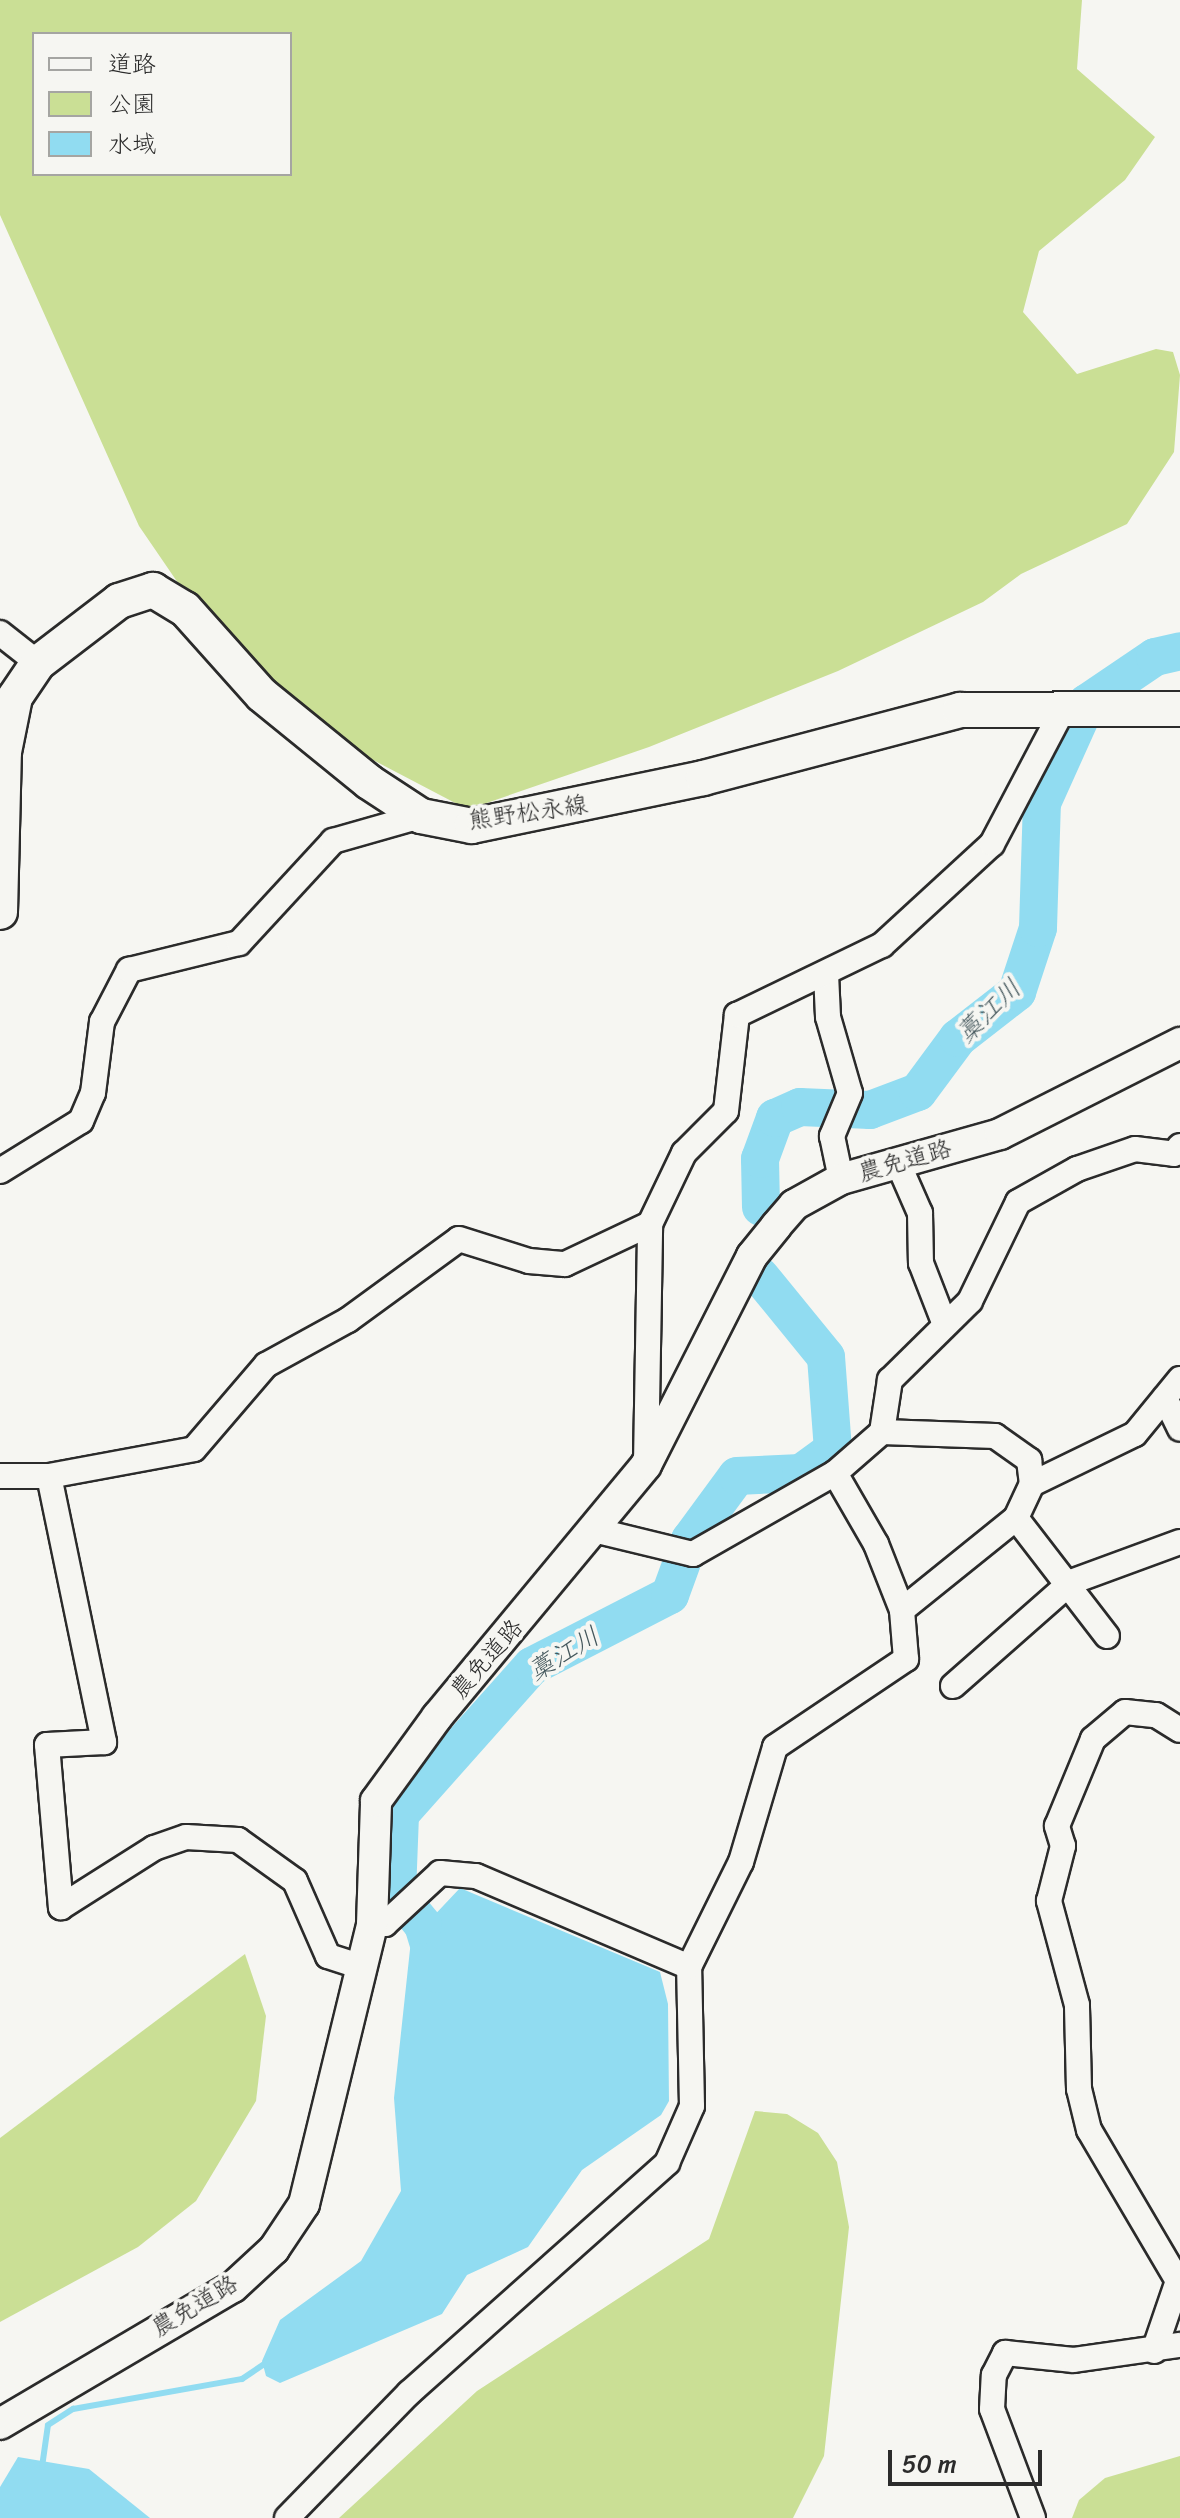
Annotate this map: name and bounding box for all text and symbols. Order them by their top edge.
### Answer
legend [32,32,292,176]
text: 道路 [108,43,156,85]
text: 公園 [108,83,156,125]
text: 水域 [108,123,156,165]
street label: 熊野松永線 [467,790,589,836]
water label: 藁江川 [950,973,1028,1049]
street label: 農免道路 [855,1134,955,1188]
street label: 農免道路 [445,1613,529,1705]
water label: 藁江川 [523,1621,605,1687]
street label: 農免道路 [146,2269,244,2343]
scale bar [892,2434,1046,2484]
text: 50 m [902,2443,957,2485]

